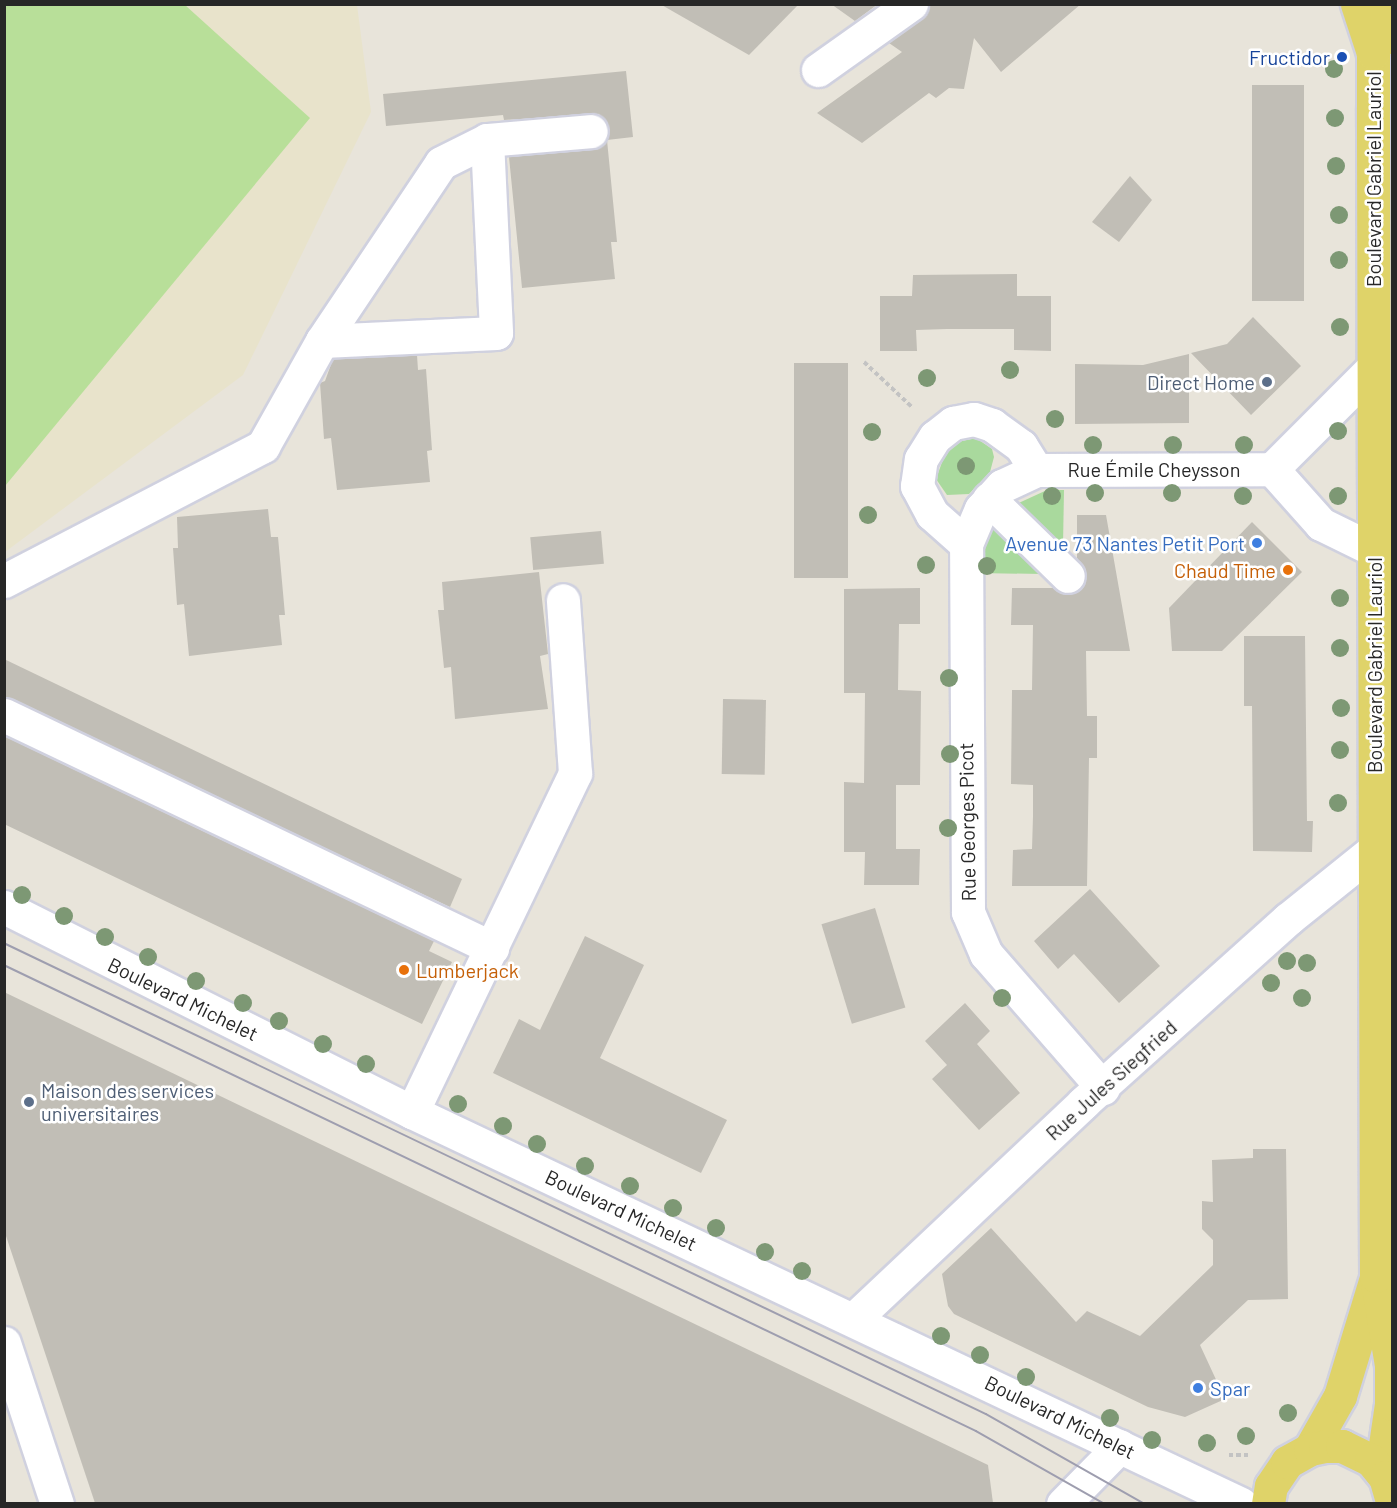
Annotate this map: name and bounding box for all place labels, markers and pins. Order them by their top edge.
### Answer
place label: Fructidor [1249,45,1330,69]
marker: Fructidor [1335,50,1349,64]
place label: Direct Home [1147,370,1255,394]
marker: Direct Home [1260,375,1274,389]
place label: Avenue 73 Nantes Petit Port [1005,531,1245,555]
marker: Avenue 73 Nantes Petit Port [1250,536,1264,550]
place label: Chaud Time [1174,558,1276,582]
marker: Chaud Time [1281,563,1295,577]
place label: Lumberjack [416,958,519,982]
marker: Lumberjack [397,963,411,977]
place label: Maison des services universitaires [41,1078,214,1125]
marker: Maison des services universitaires [22,1095,36,1109]
place label: Spar [1210,1376,1250,1400]
marker: Spar [1191,1381,1205,1395]

